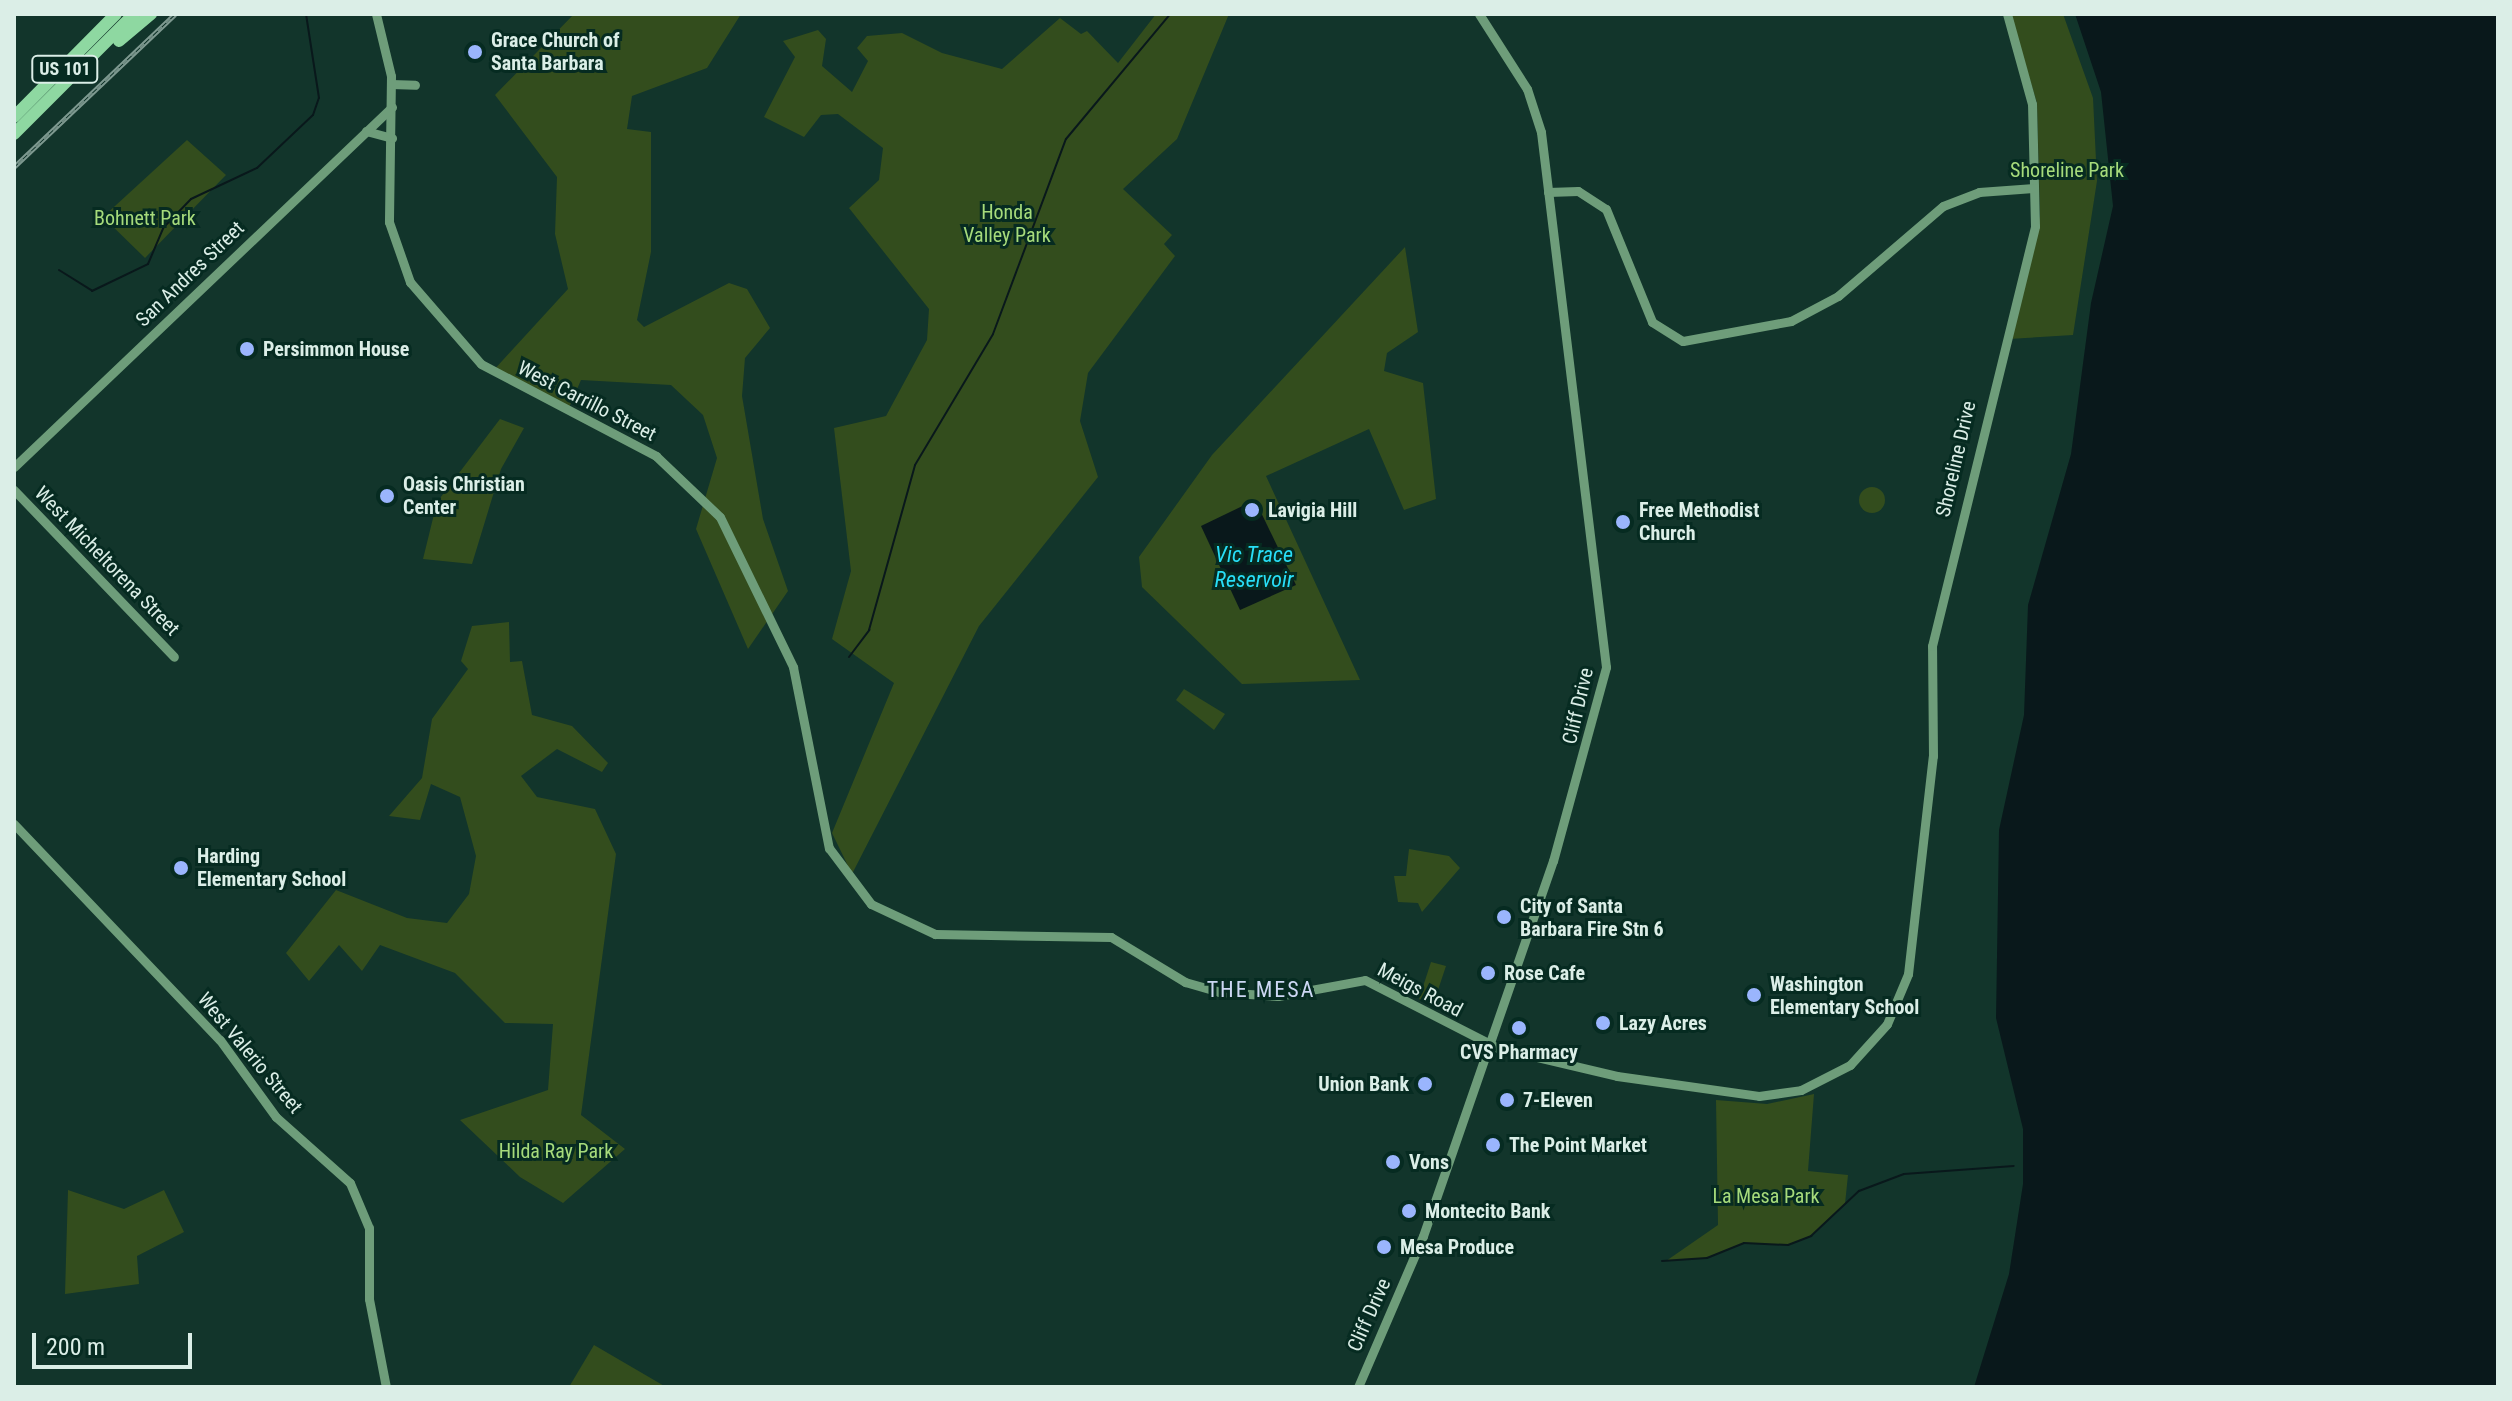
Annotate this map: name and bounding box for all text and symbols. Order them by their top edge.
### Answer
place label: Grace Church of Santa Barbara [491,28,620,75]
marker: Grace Church of Santa Barbara [466,43,484,61]
road number: US 101 [31,55,99,83]
park label: Shoreline Park [2010,158,2124,182]
park label: Honda Valley Park [963,200,1051,247]
park label: Bohnett Park [94,206,196,230]
street label: San Andres Street [131,216,249,332]
place label: Persimmon House [263,337,409,361]
marker: Persimmon House [238,340,256,358]
street label: West Carrillo Street [514,356,660,446]
street label: Shoreline Drive [1931,399,1981,519]
place label: Oasis Christian Center [403,472,525,519]
street label: West Micheltorena Street [30,481,184,641]
marker: Oasis Christian Center [378,487,396,505]
place label: Lavigia Hill [1268,498,1357,522]
place label: Free Methodist Church [1639,498,1759,545]
marker: Lavigia Hill [1243,501,1261,519]
marker: Free Methodist Church [1614,513,1632,531]
water label: Vic Trace Reservoir [1215,541,1293,592]
street label: Cliff Drive [1558,665,1598,747]
place label: Harding Elementary School [197,844,346,891]
marker: Harding Elementary School [172,859,190,877]
place label: City of Santa Barbara Fire Stn 6 [1520,894,1664,941]
marker: City of Santa Barbara Fire Stn 6 [1495,908,1513,926]
street label: Meigs Road [1373,958,1467,1022]
place label: Rose Cafe [1504,961,1585,985]
marker: Rose Cafe [1479,964,1497,982]
place label: Washington Elementary School [1770,972,1919,1019]
district label: THE MESA [1207,977,1315,1003]
marker: Washington Elementary School [1745,986,1763,1004]
street label: West Valerio Street [192,988,308,1118]
place label: Lazy Acres [1619,1011,1707,1035]
marker: Lazy Acres [1594,1014,1612,1032]
marker: CVS Pharmacy [1510,1019,1528,1037]
place label: CVS Pharmacy [1460,1040,1578,1064]
place label: Union Bank [1318,1072,1409,1096]
marker: Union Bank [1416,1075,1434,1093]
place label: 7-Eleven [1523,1088,1593,1112]
marker: 7-Eleven [1498,1091,1516,1109]
place label: The Point Market [1509,1133,1647,1157]
marker: The Point Market [1484,1136,1502,1154]
park label: Hilda Ray Park [499,1139,613,1163]
place label: Vons [1409,1150,1449,1174]
marker: Vons [1384,1153,1402,1171]
park label: La Mesa Park [1712,1184,1820,1208]
place label: Montecito Bank [1425,1199,1550,1223]
marker: Montecito Bank [1400,1202,1418,1220]
place label: Mesa Produce [1400,1235,1514,1259]
marker: Mesa Produce [1375,1238,1393,1256]
street label: Cliff Drive [1342,1275,1396,1355]
scale bar [36,1317,196,1367]
text: 200 m [46,1333,105,1361]

